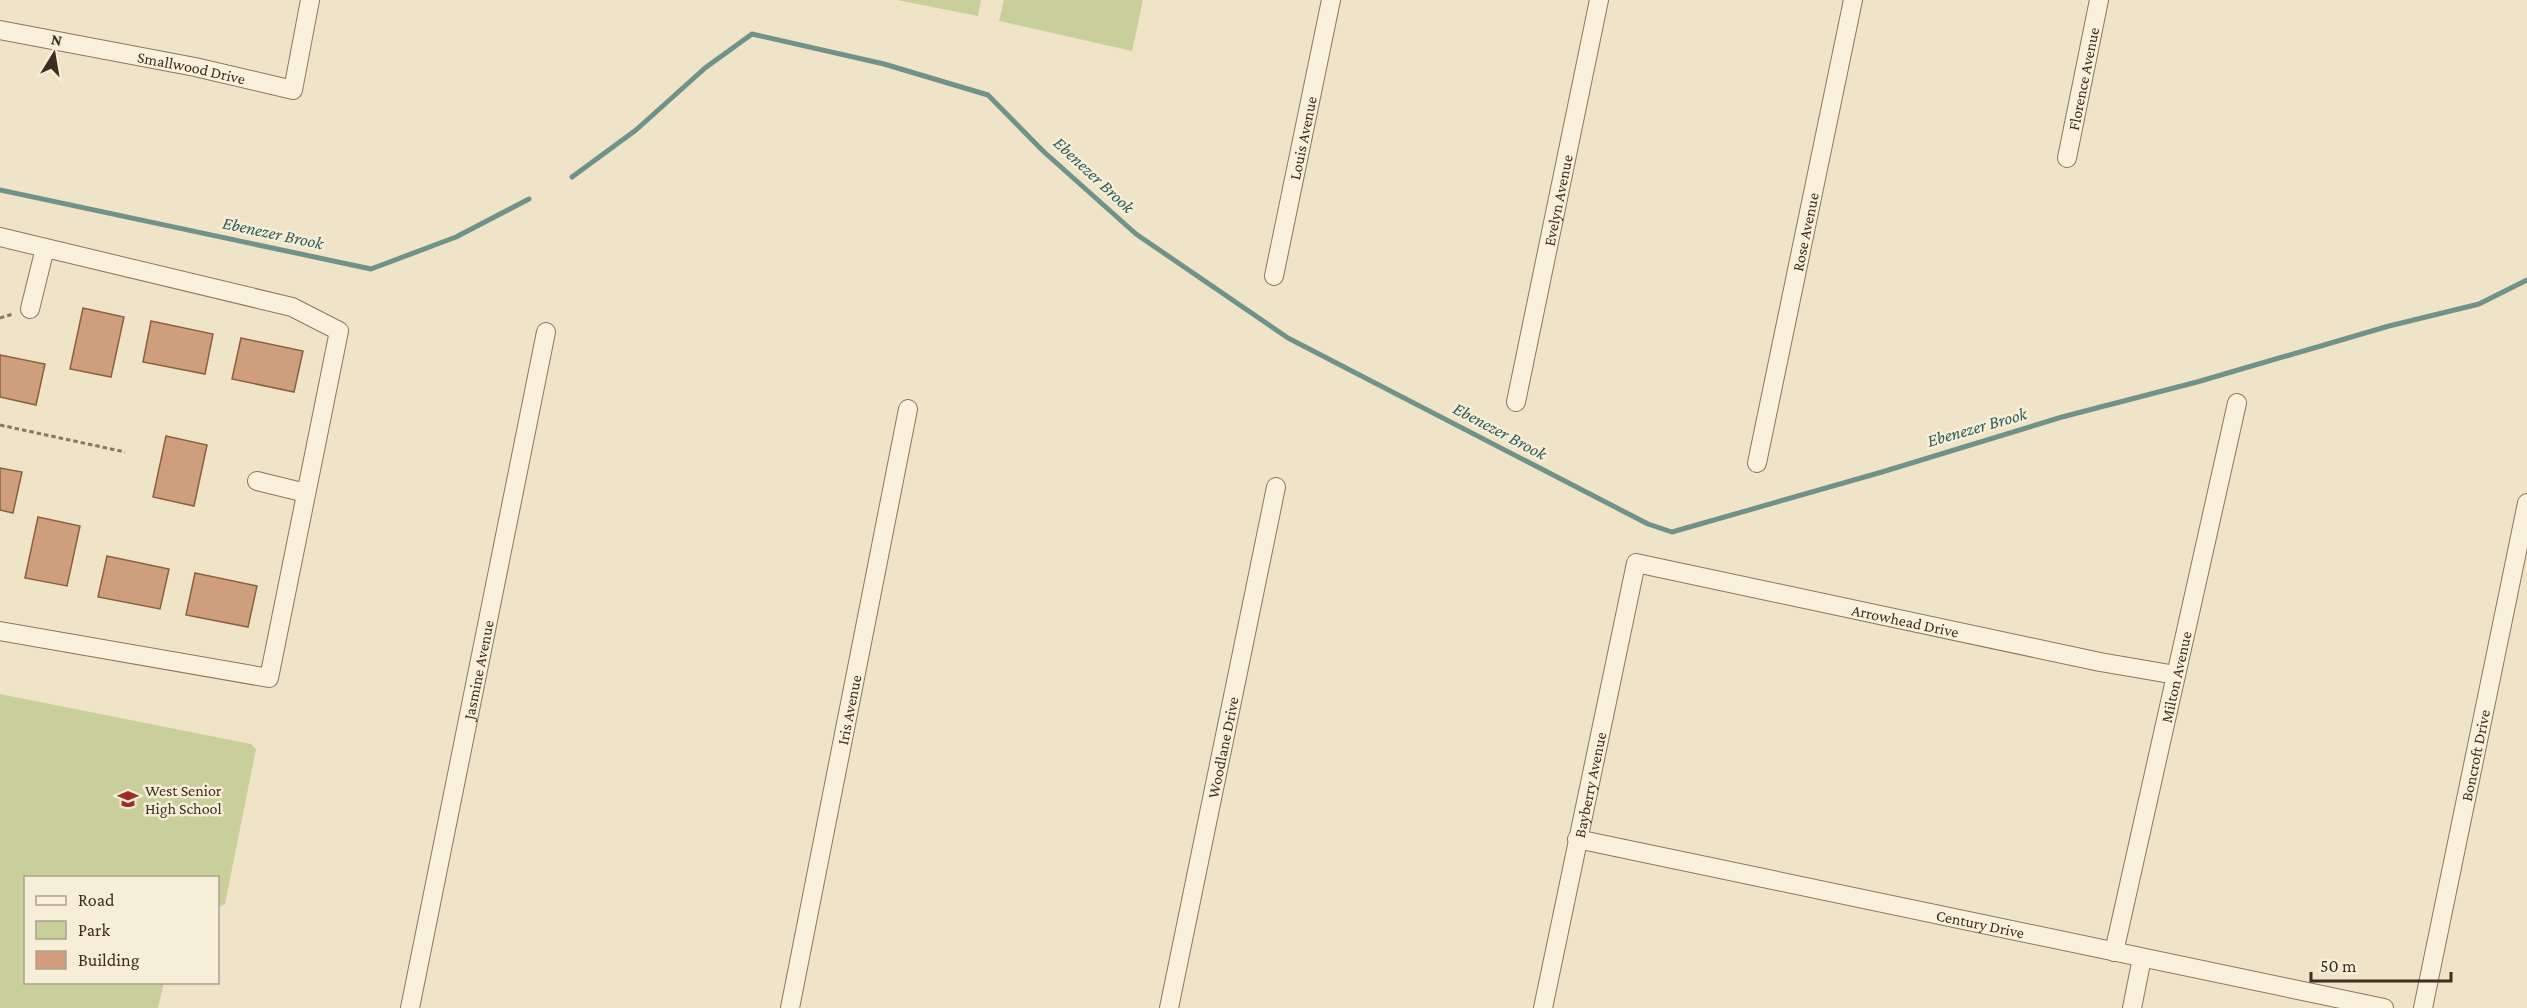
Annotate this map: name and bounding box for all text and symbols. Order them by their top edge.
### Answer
north arrow [24,24,84,84]
street label: Florence Avenue [2064,26,2102,132]
text: N [50,30,64,49]
street label: Smallwood Drive [136,48,247,87]
street label: Louis Avenue [1286,95,1319,181]
water label: Ebenezer Brook [1050,133,1139,218]
street label: Evelyn Avenue [1540,153,1575,247]
street label: Rose Avenue [1788,191,1821,273]
water label: Ebenezer Brook [221,213,326,254]
water label: Ebenezer Brook [1450,398,1551,464]
water label: Ebenezer Brook [1925,403,2030,451]
street label: Arrowhead Drive [1850,601,1960,640]
street label: Jasmine Avenue [459,618,496,723]
street label: Milton Avenue [2157,629,2194,724]
street label: Iris Avenue [834,673,864,746]
street label: Woodlane Drive [1204,695,1241,800]
street label: Boncroft Drive [2457,708,2493,803]
street label: Bayberry Avenue [1570,730,1609,839]
place label: West Senior High School [145,782,222,818]
school or university icon: West Senior High School [116,787,140,811]
legend [24,876,219,984]
text: Road [78,890,115,910]
street label: Century Drive [1935,906,2026,941]
text: Park [78,920,110,940]
scale bar [2311,945,2450,983]
text: Building [78,950,140,970]
text: 50 m [2320,956,2357,976]

